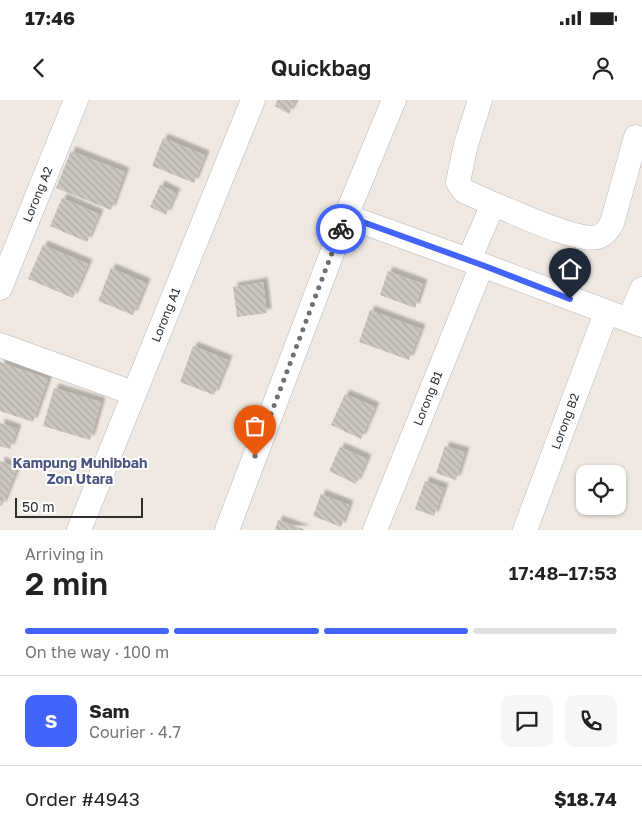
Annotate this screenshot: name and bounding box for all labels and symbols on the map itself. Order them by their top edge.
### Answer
street label: Lorong A2 [19,164,55,224]
courier [316,204,366,254]
pin [549,248,591,299]
street label: Lorong A1 [148,285,183,344]
street label: Lorong B1 [410,369,445,428]
street label: Lorong B2 [548,391,582,451]
pin [234,405,276,456]
district label: Kampung Muhibbah Zon Utara [13,454,147,487]
scale bar [15,495,142,518]

